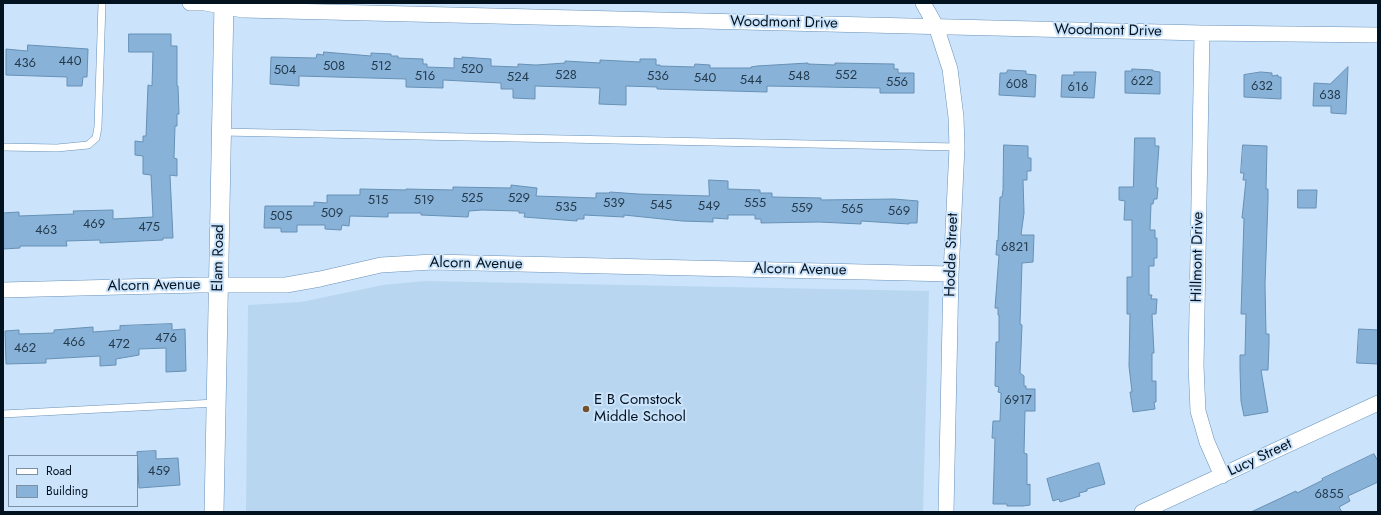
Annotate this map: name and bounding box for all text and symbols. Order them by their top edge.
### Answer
street label: Woodmont Drive [730,13,838,33]
street label: Woodmont Drive [1054,21,1162,41]
house number: 440 [59,54,81,70]
house number: 436 [14,56,36,72]
house number: 508 [323,59,345,75]
house number: 512 [371,59,391,75]
house number: 520 [461,62,483,78]
house number: 504 [274,63,296,79]
house number: 528 [555,68,577,84]
house number: 552 [835,68,857,84]
house number: 516 [415,69,435,85]
house number: 536 [647,69,669,85]
house number: 548 [788,69,810,85]
house number: 524 [507,70,529,86]
house number: 540 [694,71,716,87]
house number: 544 [740,73,762,89]
house number: 622 [1131,74,1153,90]
house number: 556 [886,75,908,91]
house number: 608 [1006,77,1028,93]
house number: 632 [1251,79,1273,95]
house number: 616 [1068,80,1088,96]
house number: 638 [1319,88,1341,104]
house number: 525 [461,191,483,207]
house number: 529 [508,191,530,207]
house number: 515 [368,193,388,209]
house number: 519 [414,193,434,209]
house number: 539 [603,196,625,212]
house number: 555 [744,196,766,212]
house number: 545 [650,198,672,214]
house number: 549 [698,199,720,215]
house number: 535 [555,200,577,216]
house number: 559 [791,201,813,217]
house number: 565 [841,202,863,218]
house number: 569 [888,204,910,220]
house number: 509 [321,206,343,222]
house number: 505 [270,209,292,225]
street label: Hillmont Drive [1188,211,1208,303]
street label: Hodde Street [942,213,962,297]
house number: 469 [83,217,105,233]
house number: 475 [138,220,160,236]
house number: 463 [35,223,57,239]
street label: Elam Road [209,224,229,292]
house number: 6821 [1001,240,1029,256]
street label: Alcorn Avenue [429,254,523,274]
street label: Alcorn Avenue [753,260,847,280]
street label: Alcorn Avenue [107,276,201,296]
house number: 476 [155,331,177,347]
house number: 466 [63,335,85,351]
house number: 472 [108,337,130,353]
house number: 462 [14,341,36,357]
place label: E B Comstock Middle School [594,391,686,426]
house number: 6917 [1004,393,1032,409]
marker: E B Comstock Middle School [581,404,591,414]
street label: Lucy Street [1225,435,1295,481]
legend [8,455,138,507]
text: Road [46,462,72,480]
house number: 459 [148,464,170,480]
text: Building [46,482,88,500]
house number: 6855 [1314,487,1344,503]

